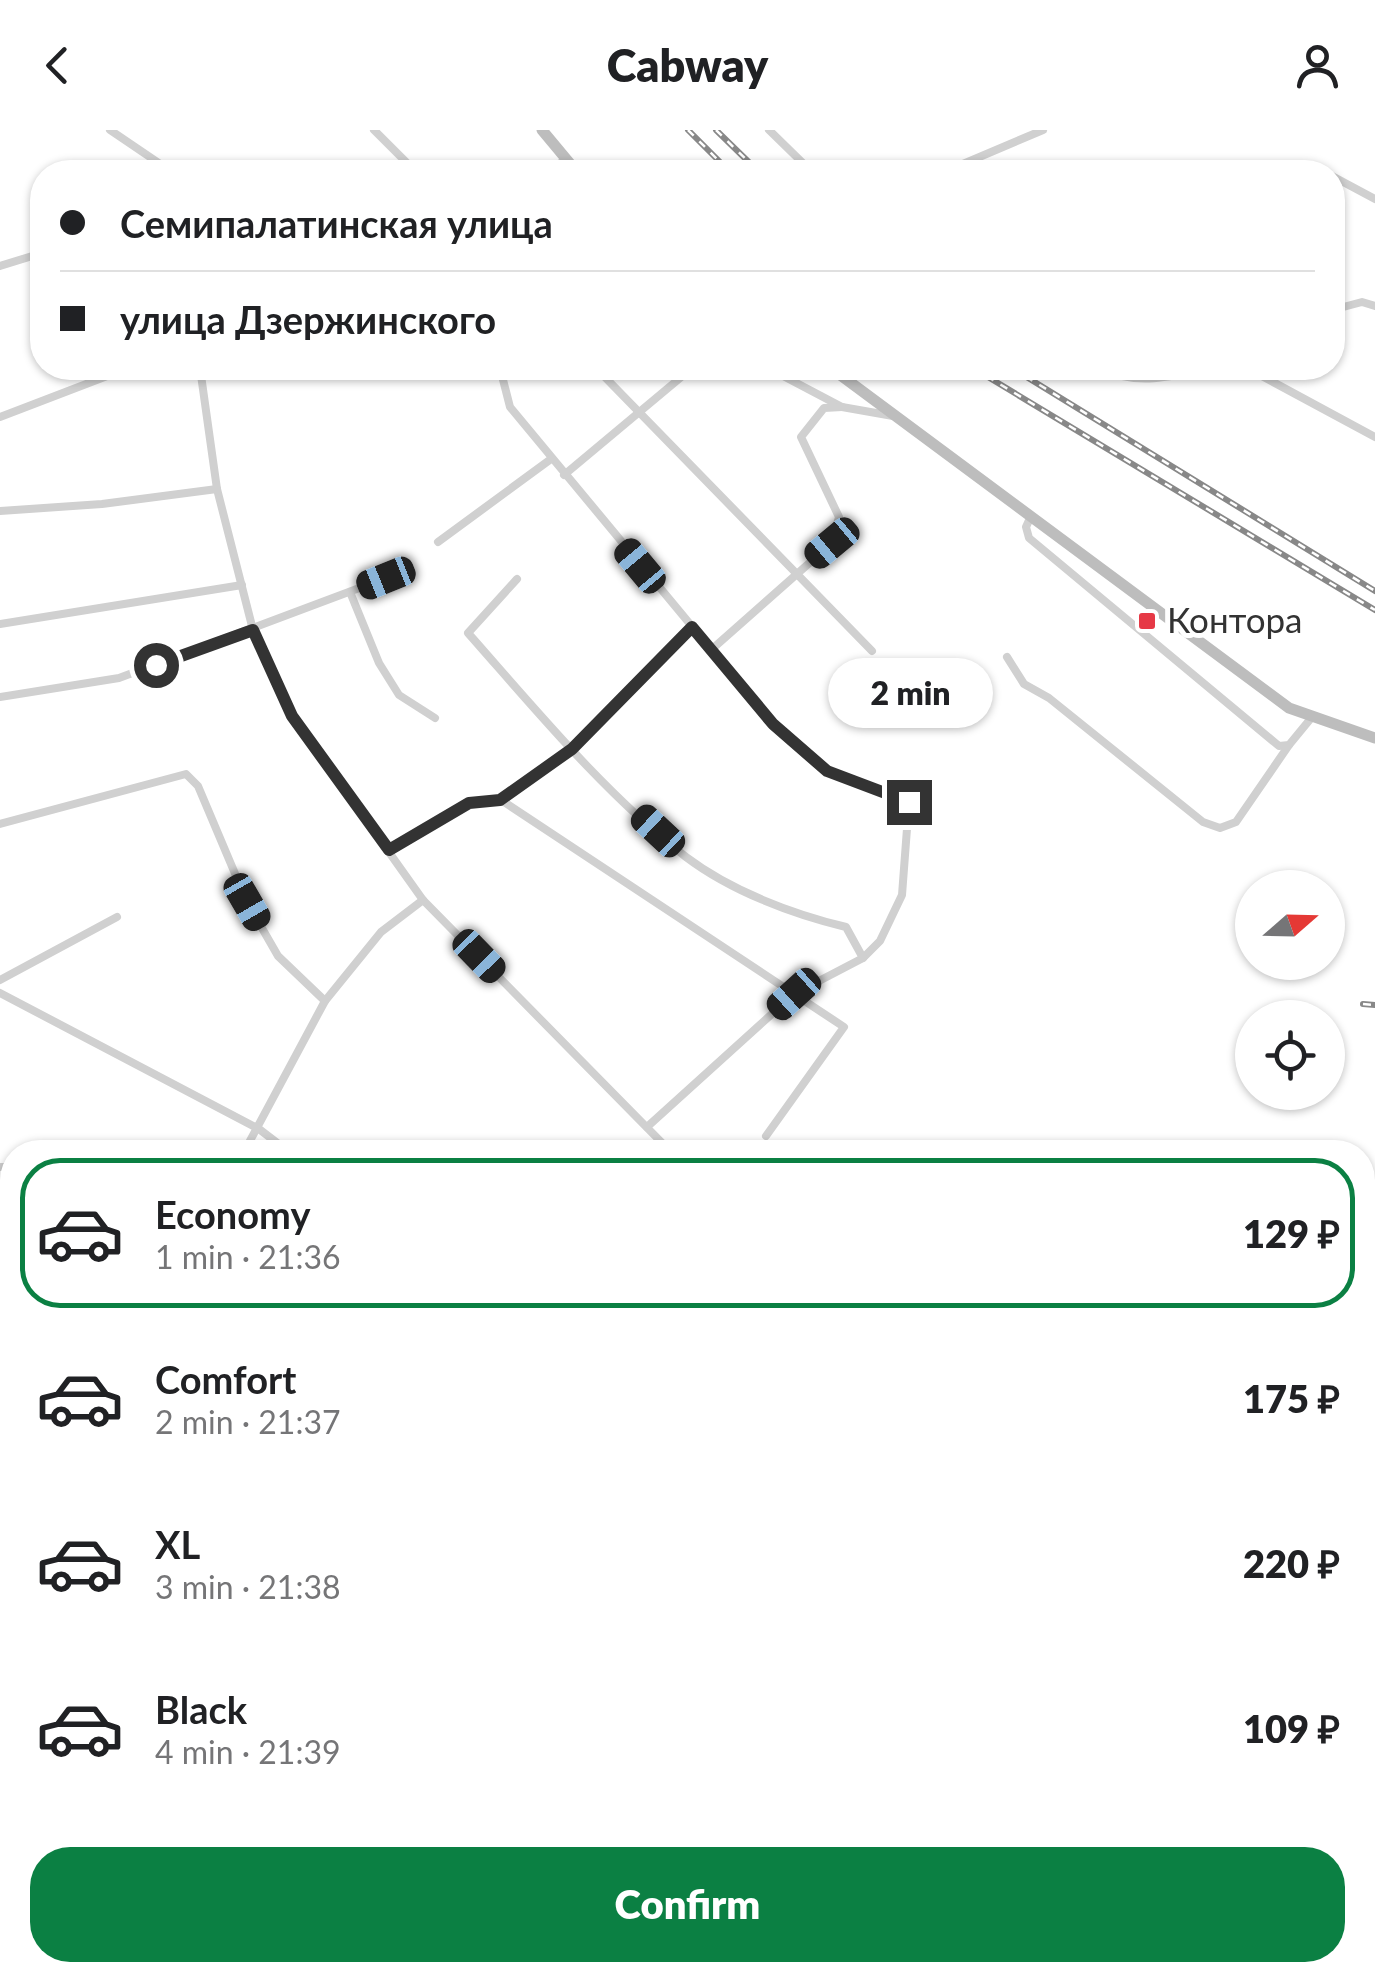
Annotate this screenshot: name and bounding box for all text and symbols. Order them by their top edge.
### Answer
icon: back [30,38,85,93]
text: Cabway [607,38,768,92]
icon: person [1290,38,1345,93]
text: Семипалатинская улица [120,200,553,246]
text: улица Дзержинского [120,296,496,342]
car [799,512,865,574]
car [609,533,671,599]
car [353,553,419,603]
place label: Контора [1167,598,1303,640]
marker: Контора [1136,610,1158,632]
route start [134,643,179,688]
callout: 2 min [826,657,992,727]
text: 2 min [871,673,950,712]
route end [887,780,932,825]
car [626,800,690,862]
car [219,869,275,935]
north arrow [1235,870,1345,980]
map controls [1235,870,1345,1110]
car [447,924,511,988]
car [762,963,826,1025]
button: locate [1235,1000,1345,1110]
icon: car [35,1188,125,1278]
text: Economy [155,1191,310,1237]
text: 129 ₽ [1243,1210,1340,1256]
text: 1 min · 21:36 [155,1237,341,1276]
icon: car [35,1353,125,1443]
text: Comfort [155,1356,296,1402]
text: 175 ₽ [1243,1375,1340,1421]
text: 2 min · 21:37 [155,1402,341,1441]
icon: car [35,1518,125,1608]
text: XL [155,1521,200,1567]
text: 220 ₽ [1243,1540,1340,1586]
text: 3 min · 21:38 [155,1567,341,1606]
icon: car [35,1683,125,1773]
text: Black [155,1686,247,1732]
text: 109 ₽ [1243,1705,1340,1751]
text: 4 min · 21:39 [155,1732,341,1771]
button: Confirm [30,1847,1345,1962]

